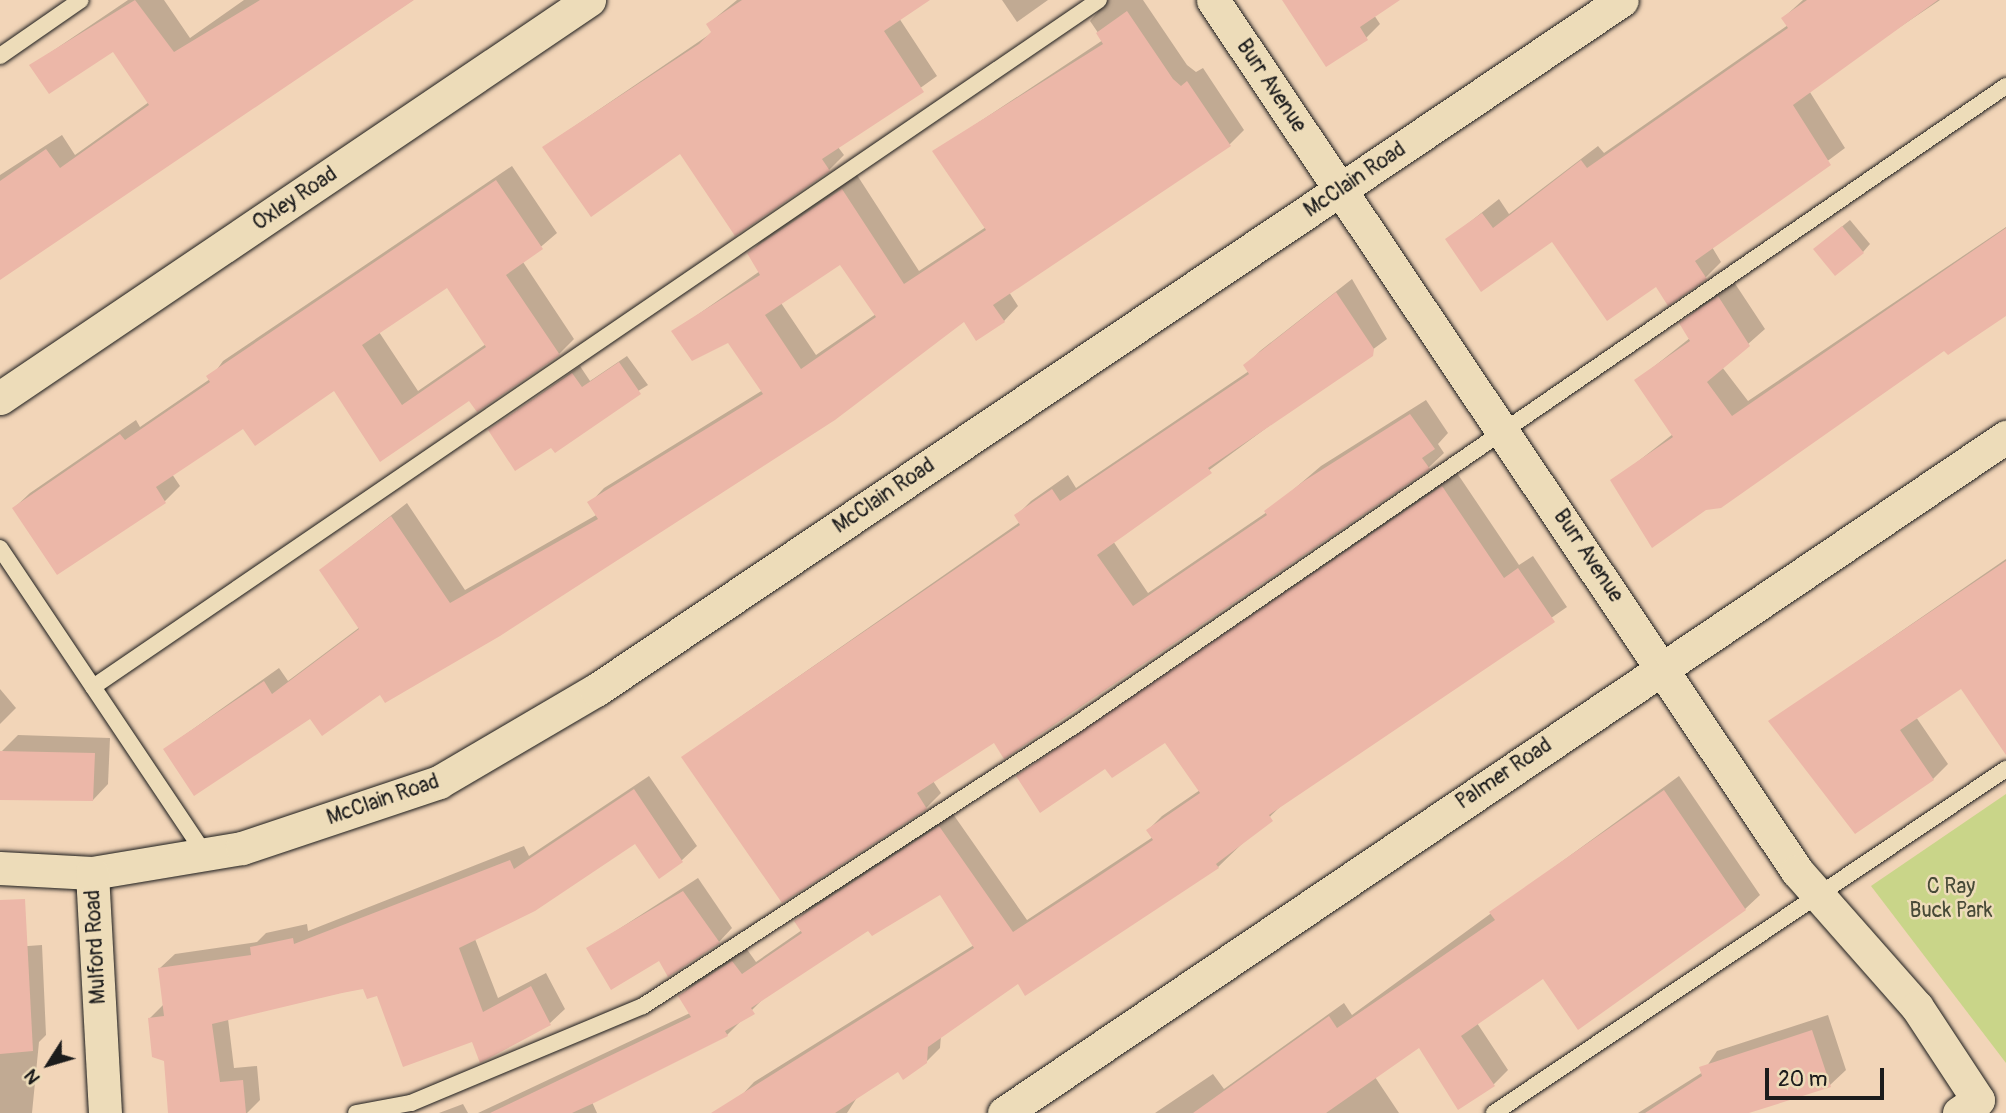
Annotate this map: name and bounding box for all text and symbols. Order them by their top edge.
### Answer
street label: Burr Avenue [1231,35,1311,137]
street label: McClain Road [1299,137,1411,223]
street label: Oxley Road [248,162,342,236]
street label: McClain Road [828,453,940,539]
street label: Burr Avenue [1548,505,1628,607]
street label: Palmer Road [1451,733,1557,815]
street label: McClain Road [324,769,442,831]
park label: C Ray Buck Park [1909,874,1993,924]
street label: Mulford Road [80,889,112,1005]
north arrow [14,1029,84,1099]
scale bar [1768,1054,1887,1098]
text: N [19,1064,46,1089]
text: 20 m [1778,1066,1827,1093]

